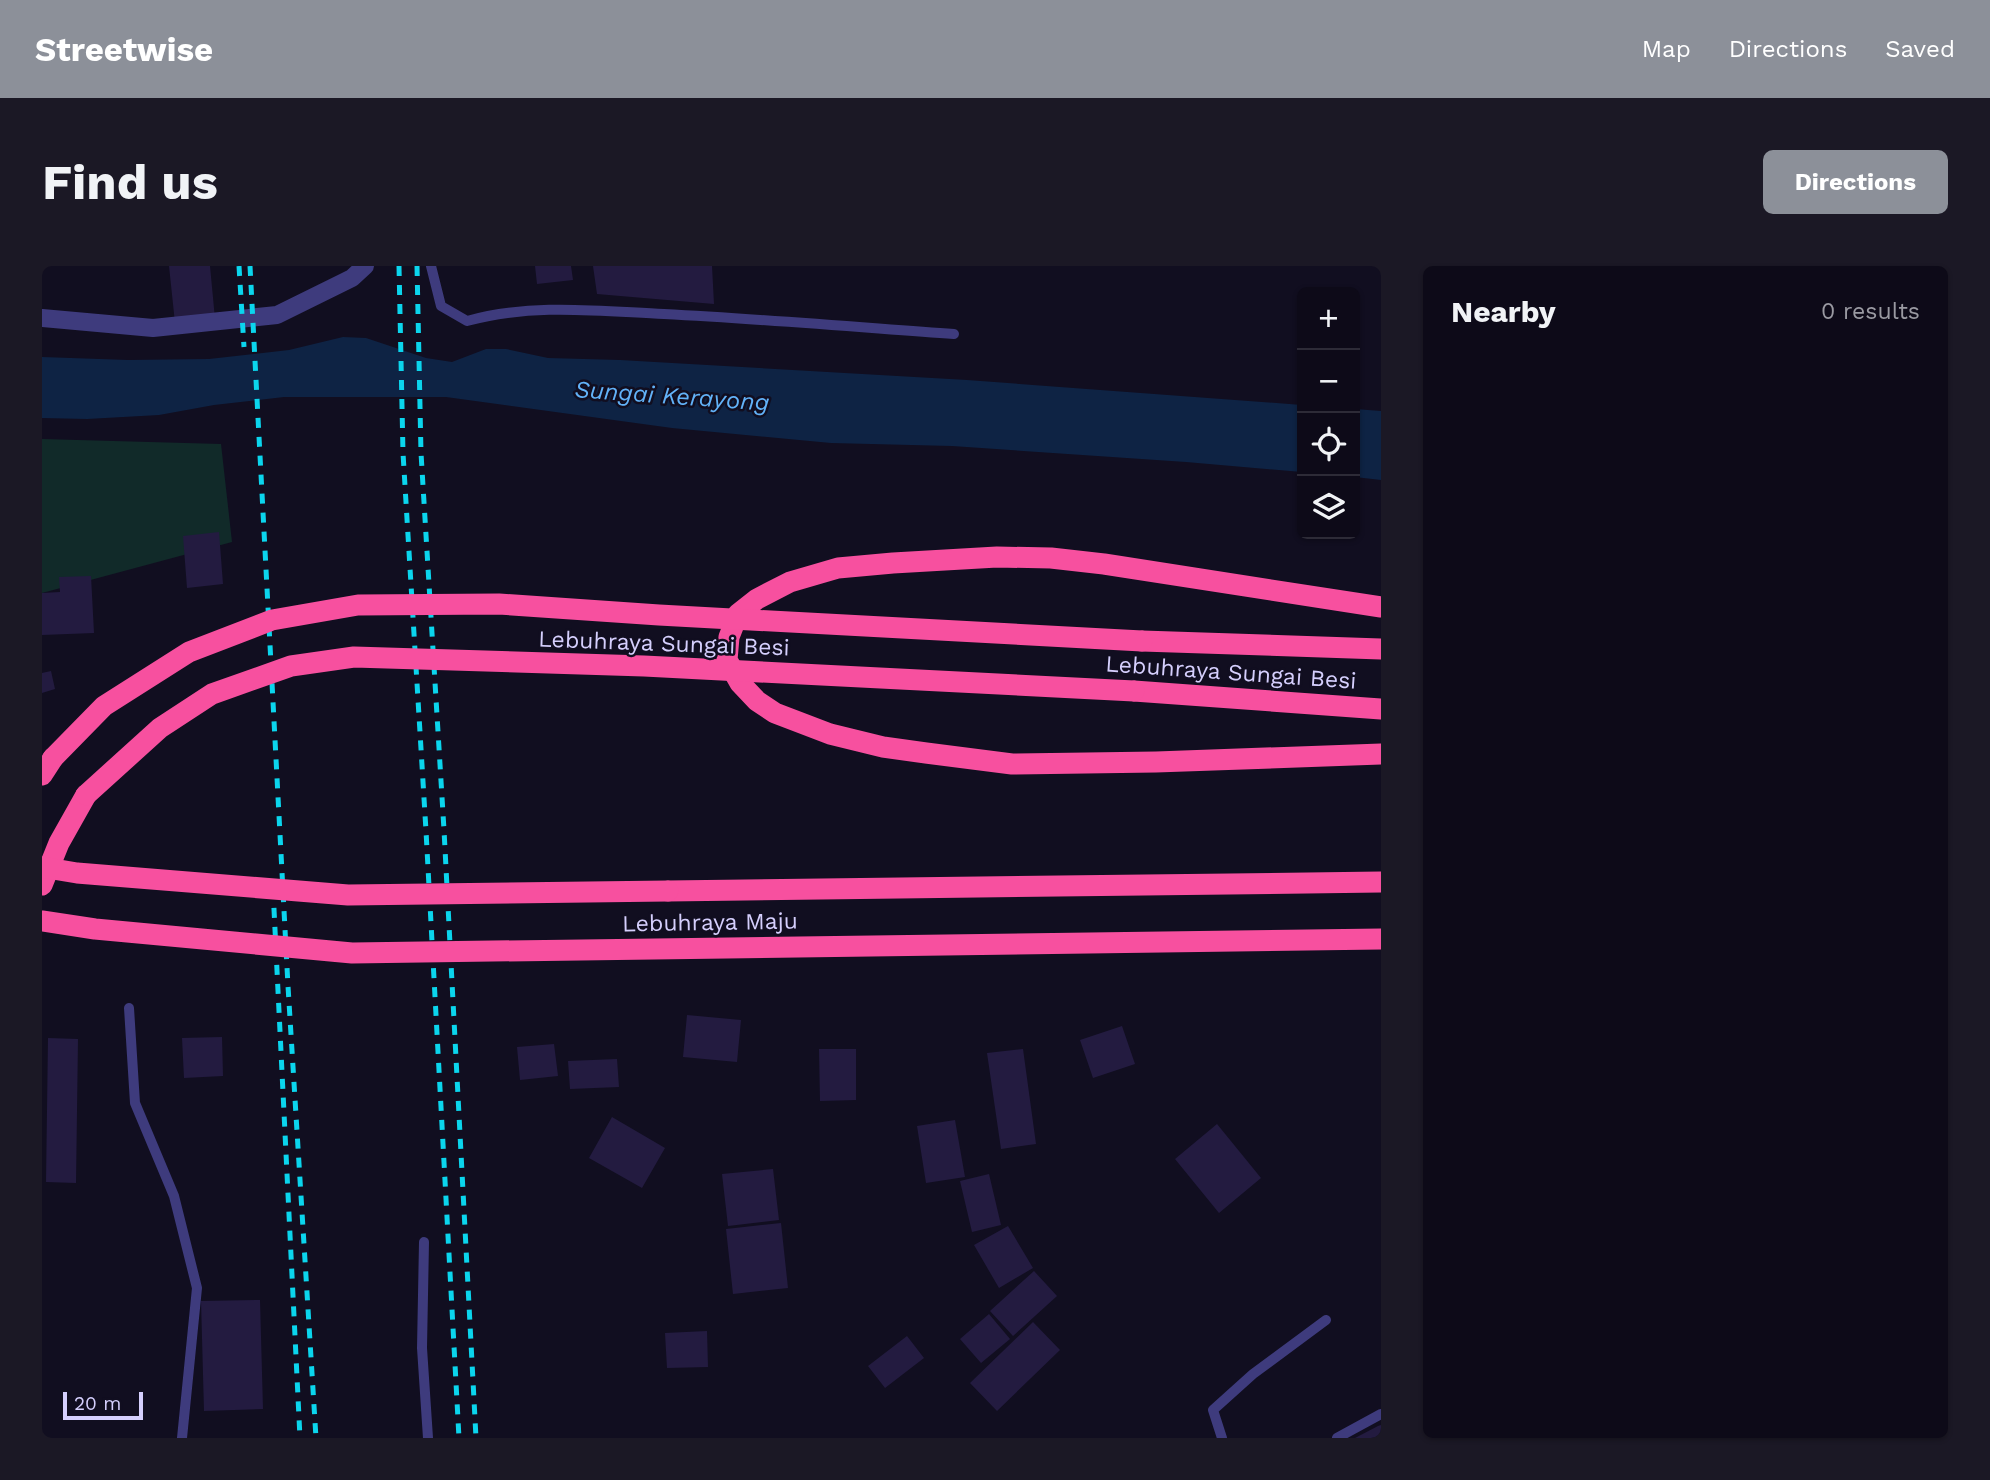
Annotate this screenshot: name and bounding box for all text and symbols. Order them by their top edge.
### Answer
text: Streetwise [35,30,213,69]
text: Map [1642,35,1691,63]
text: Directions [1729,35,1847,63]
text: Saved [1885,35,1955,63]
button: Directions [1763,150,1948,214]
text: Find us [42,153,218,211]
map controls [1297,287,1360,539]
button: + [1297,287,1360,350]
text: Nearby [1451,294,1556,329]
text: 0 results [1821,298,1920,325]
button: − [1297,350,1360,413]
water label: Sungai Kerayong [574,375,770,417]
button: locate [1297,413,1360,476]
button: layers [1297,476,1360,539]
street label: Lebuhraya Sungai Besi [538,626,790,661]
street label: Lebuhraya Sungai Besi [1105,650,1357,695]
street label: Lebuhraya Maju [622,907,798,938]
scale bar [63,1389,144,1421]
text: 20 m [74,1392,121,1415]

